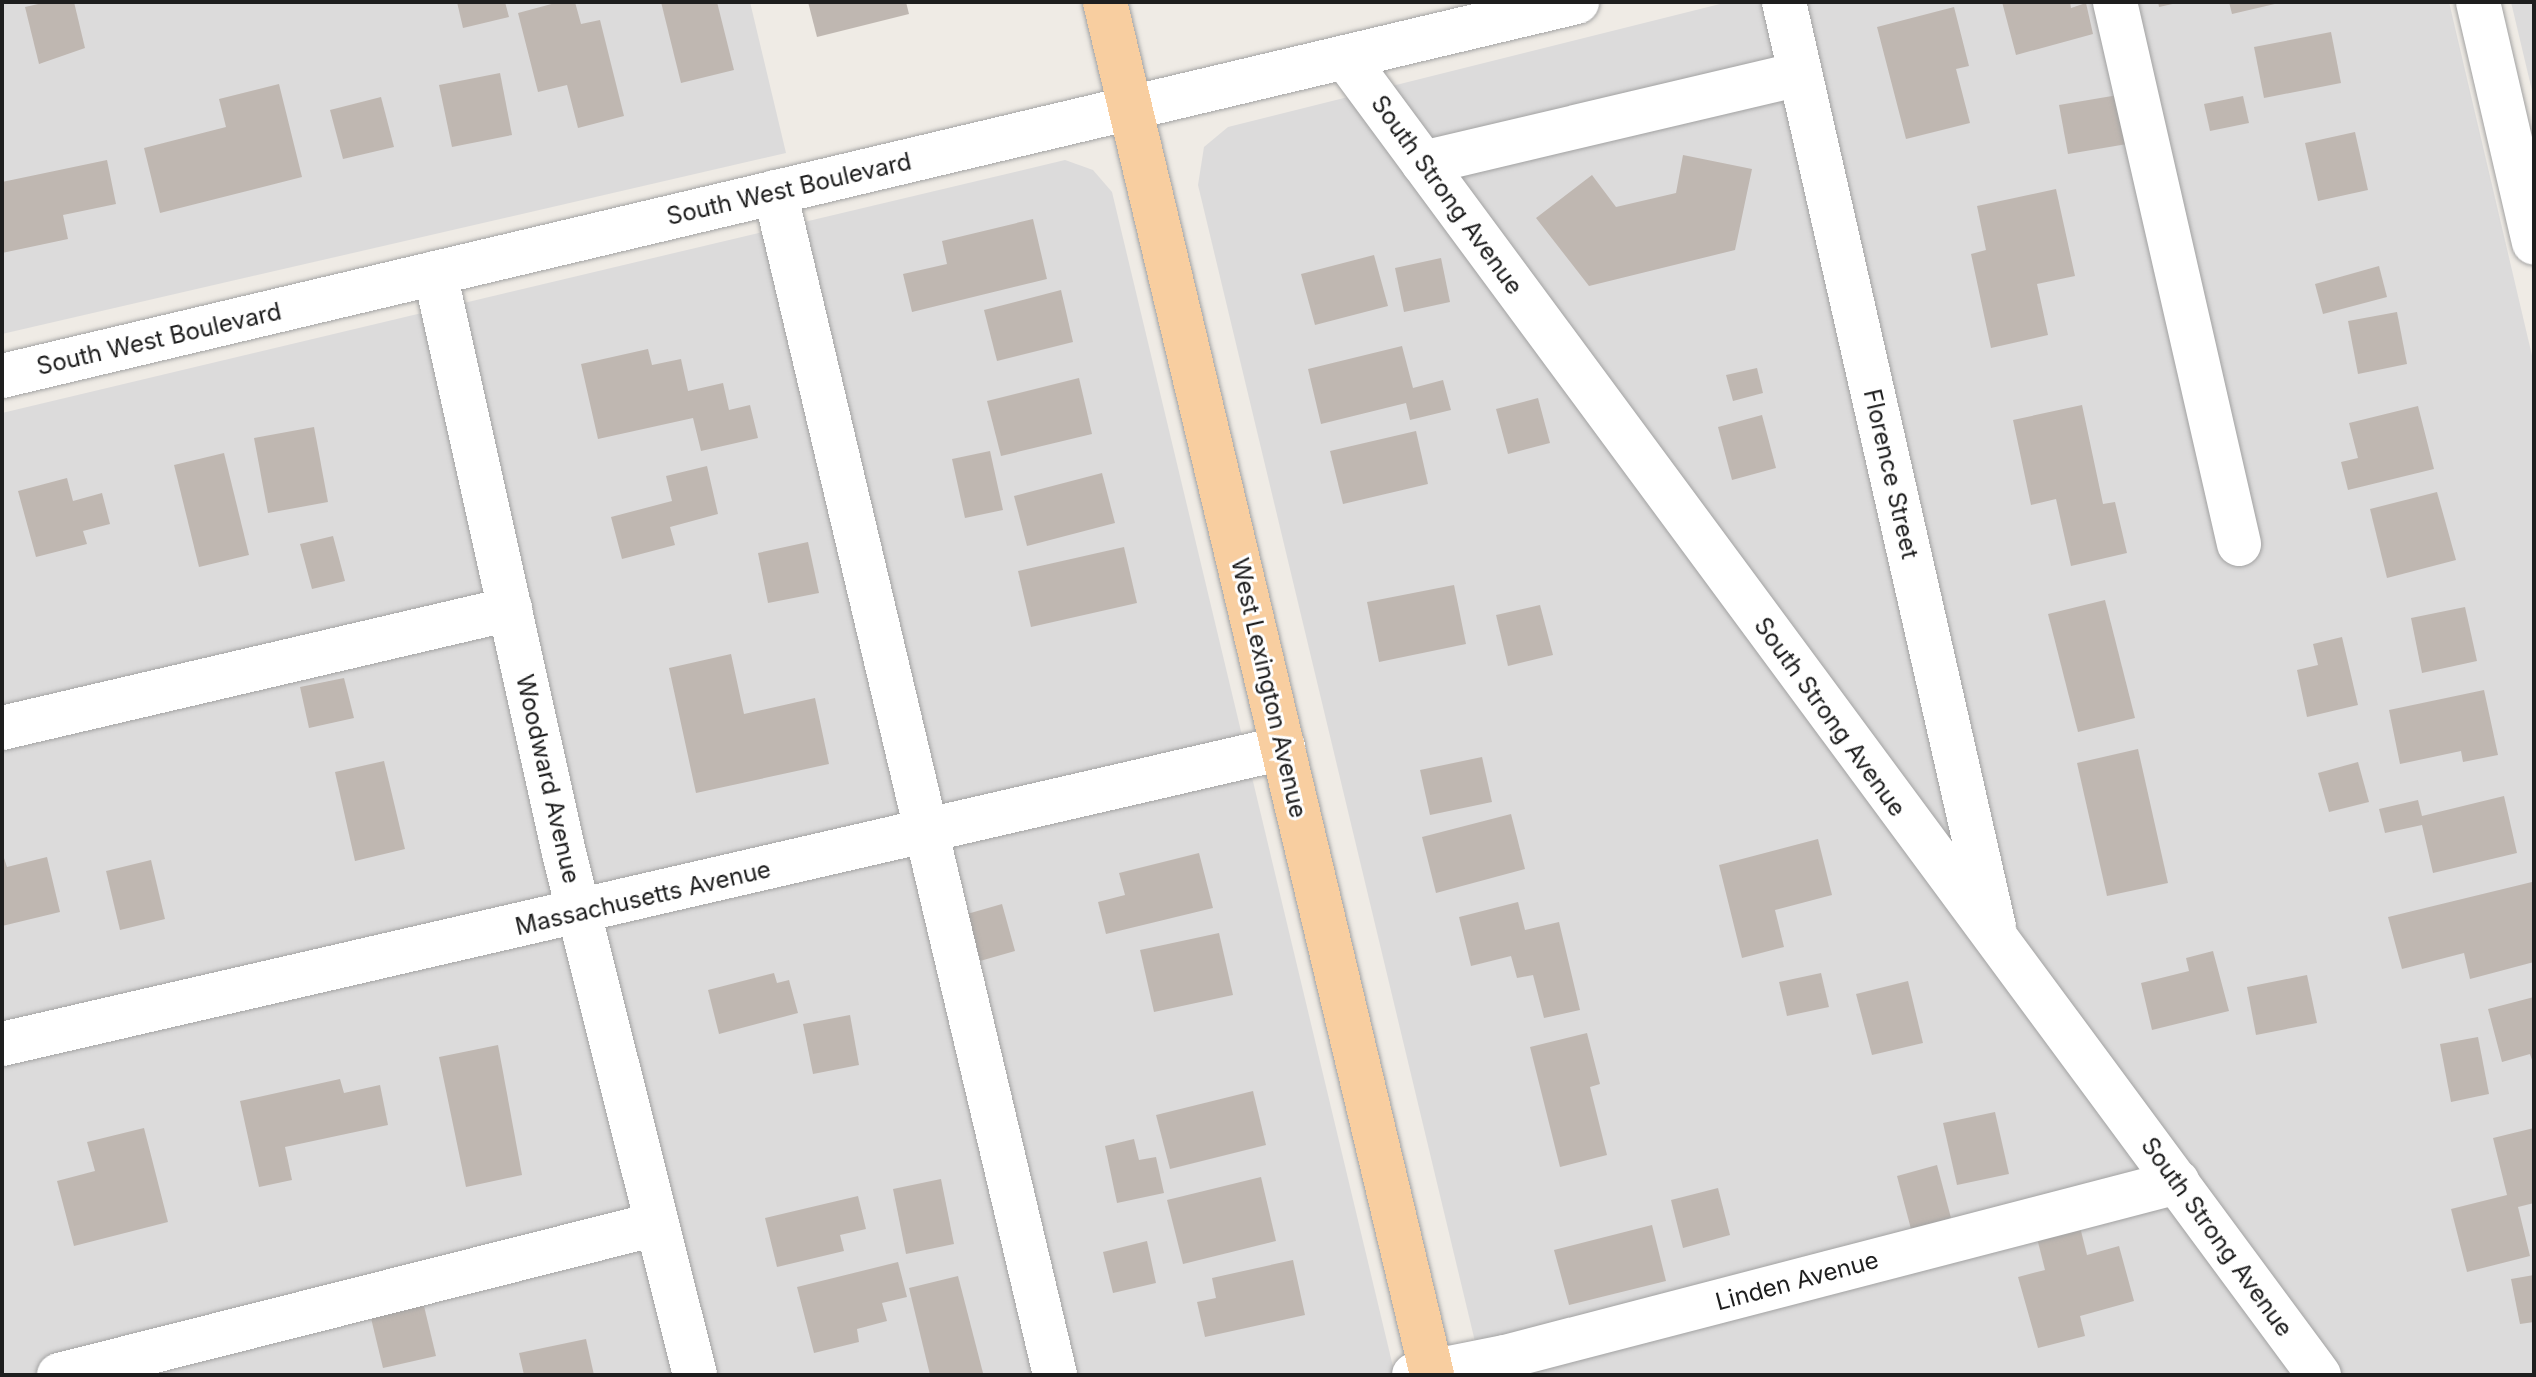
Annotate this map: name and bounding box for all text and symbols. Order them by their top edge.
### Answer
street label: South Strong Avenue [1365,90,1529,300]
street label: South West Boulevard [664,147,914,231]
street label: South West Boulevard [34,297,284,381]
street label: Florence Street [1857,386,1925,562]
street label: West Lexington Avenue [1225,555,1313,821]
street label: South Strong Avenue [1748,612,1912,822]
street label: Woodward Avenue [510,672,586,886]
street label: Massachusetts Avenue [512,855,774,941]
street label: South Strong Avenue [2135,1132,2299,1342]
street label: Linden Avenue [1712,1245,1882,1317]

